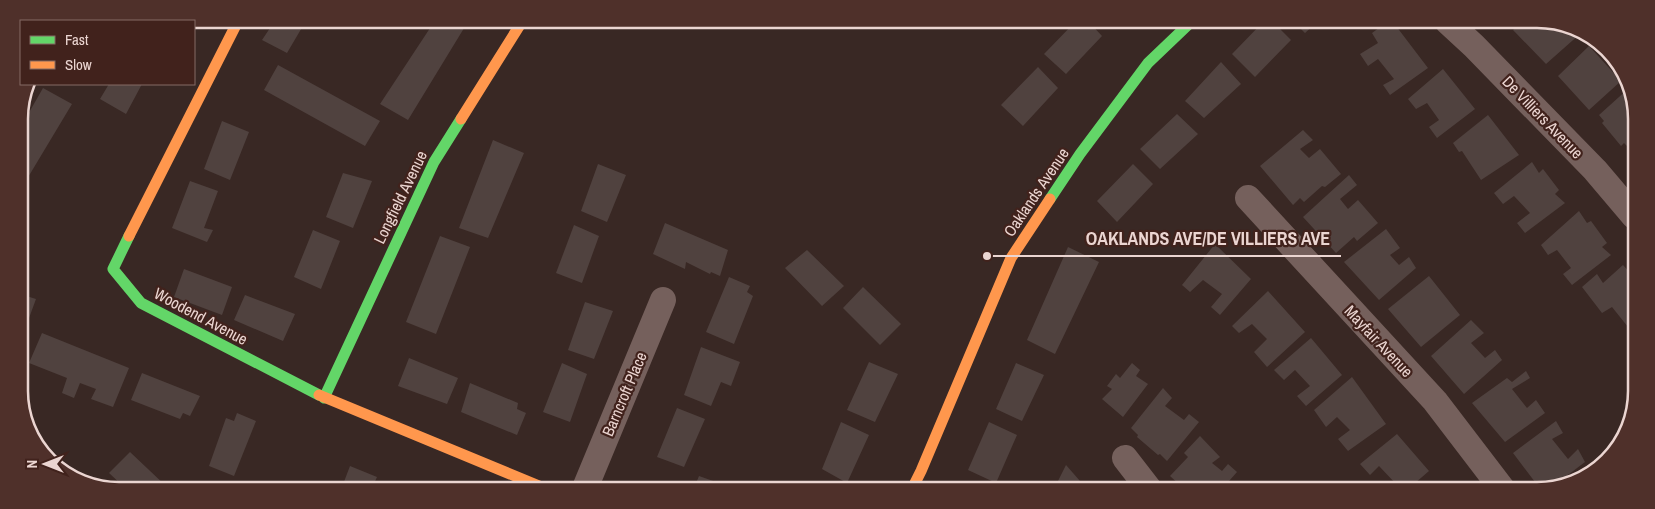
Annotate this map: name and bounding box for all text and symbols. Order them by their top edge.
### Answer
legend [20,20,195,85]
text: Fast [65,29,89,50]
text: Slow [65,54,92,75]
street label: De Villiers Avenue [1498,71,1588,163]
street label: Oaklands Avenue [998,143,1074,241]
street label: Longfield Avenue [368,147,432,247]
callout: OAKLANDS AVE/DE VILLIERS AVE [1075,223,1341,256]
text: OAKLANDS AVE/DE VILLIERS AVE [1086,226,1330,251]
street label: Woodend Avenue [150,282,252,350]
street label: Mayfair Avenue [1340,300,1418,382]
street label: Barncroft Place [596,348,652,440]
north arrow [20,439,70,489]
text: N [23,460,41,468]

